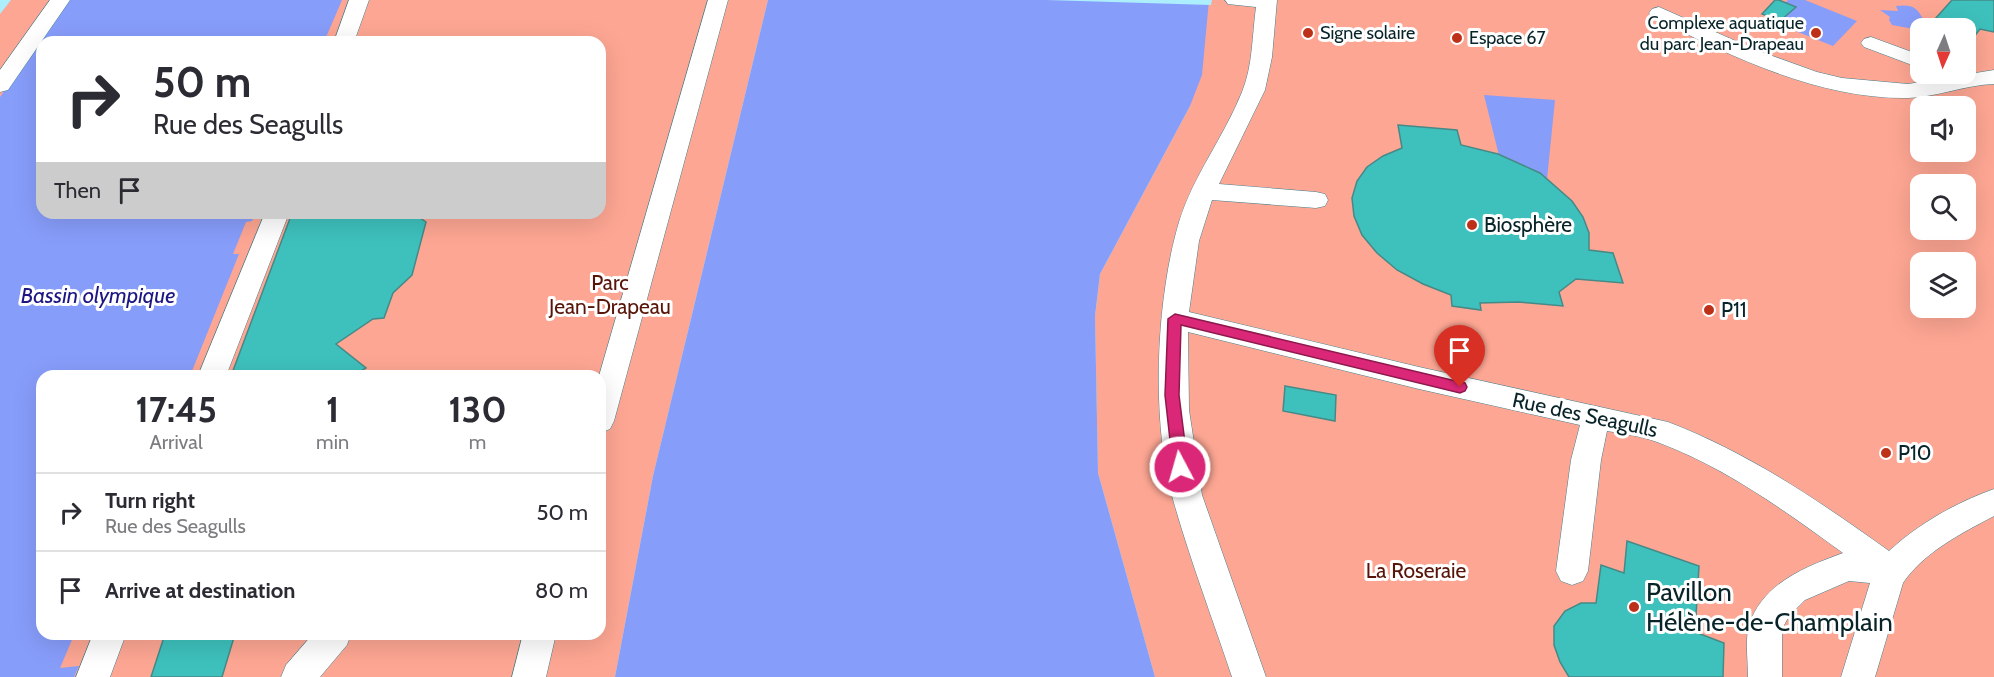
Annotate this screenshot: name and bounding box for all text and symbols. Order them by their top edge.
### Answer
place label: Complexe aquatique du parc Jean-Drapeau [1640,12,1804,55]
north arrow [1910,18,1976,84]
map controls [1910,18,1976,318]
place label: Signe solaire [1320,22,1415,44]
marker: Signe solaire [1301,26,1315,40]
marker: Complexe aquatique du parc Jean-Drapeau [1809,26,1823,40]
place label: Espace 67 [1469,27,1545,49]
marker: Espace 67 [1450,31,1464,45]
text: 50 m [153,56,251,108]
icon: right [54,60,132,138]
button: sound [1910,96,1976,162]
text: Rue des Seagulls [153,108,343,141]
icon: arrive [113,174,146,207]
button: search [1910,174,1976,240]
text: Then [54,177,101,204]
place label: Biosphère [1484,212,1572,237]
marker: Biosphère [1465,218,1479,232]
button: layers [1910,252,1976,318]
park label: Parc Jean-Drapeau [548,270,671,319]
water label: Bassin olympique [21,282,175,309]
place label: P11 [1721,297,1747,322]
marker: P11 [1702,303,1716,317]
pin [1434,325,1485,387]
icon: arrive [1443,334,1476,367]
text: 17:45 [135,387,217,431]
text: 1 [326,387,339,431]
text: 130 [448,387,507,431]
street label: Rue des Seagulls [1510,387,1660,442]
text: Arrival [149,430,203,454]
text: min [316,430,349,454]
text: m [469,430,486,454]
position arrow [1148,435,1212,499]
place label: P10 [1898,440,1932,465]
marker: P10 [1879,446,1893,460]
text: Turn right [105,487,195,514]
icon: right [54,496,87,529]
text: 50 m [536,499,588,526]
text: Rue des Seagulls [105,514,246,538]
park label: La Roseraie [1366,558,1466,583]
icon: arrive [54,574,87,607]
place label: Pavillon Hélène-de-Champlain [1646,576,1893,638]
text: Arrive at destination [105,577,295,604]
text: 80 m [535,577,588,604]
marker: Pavillon Hélène-de-Champlain [1627,600,1641,614]

